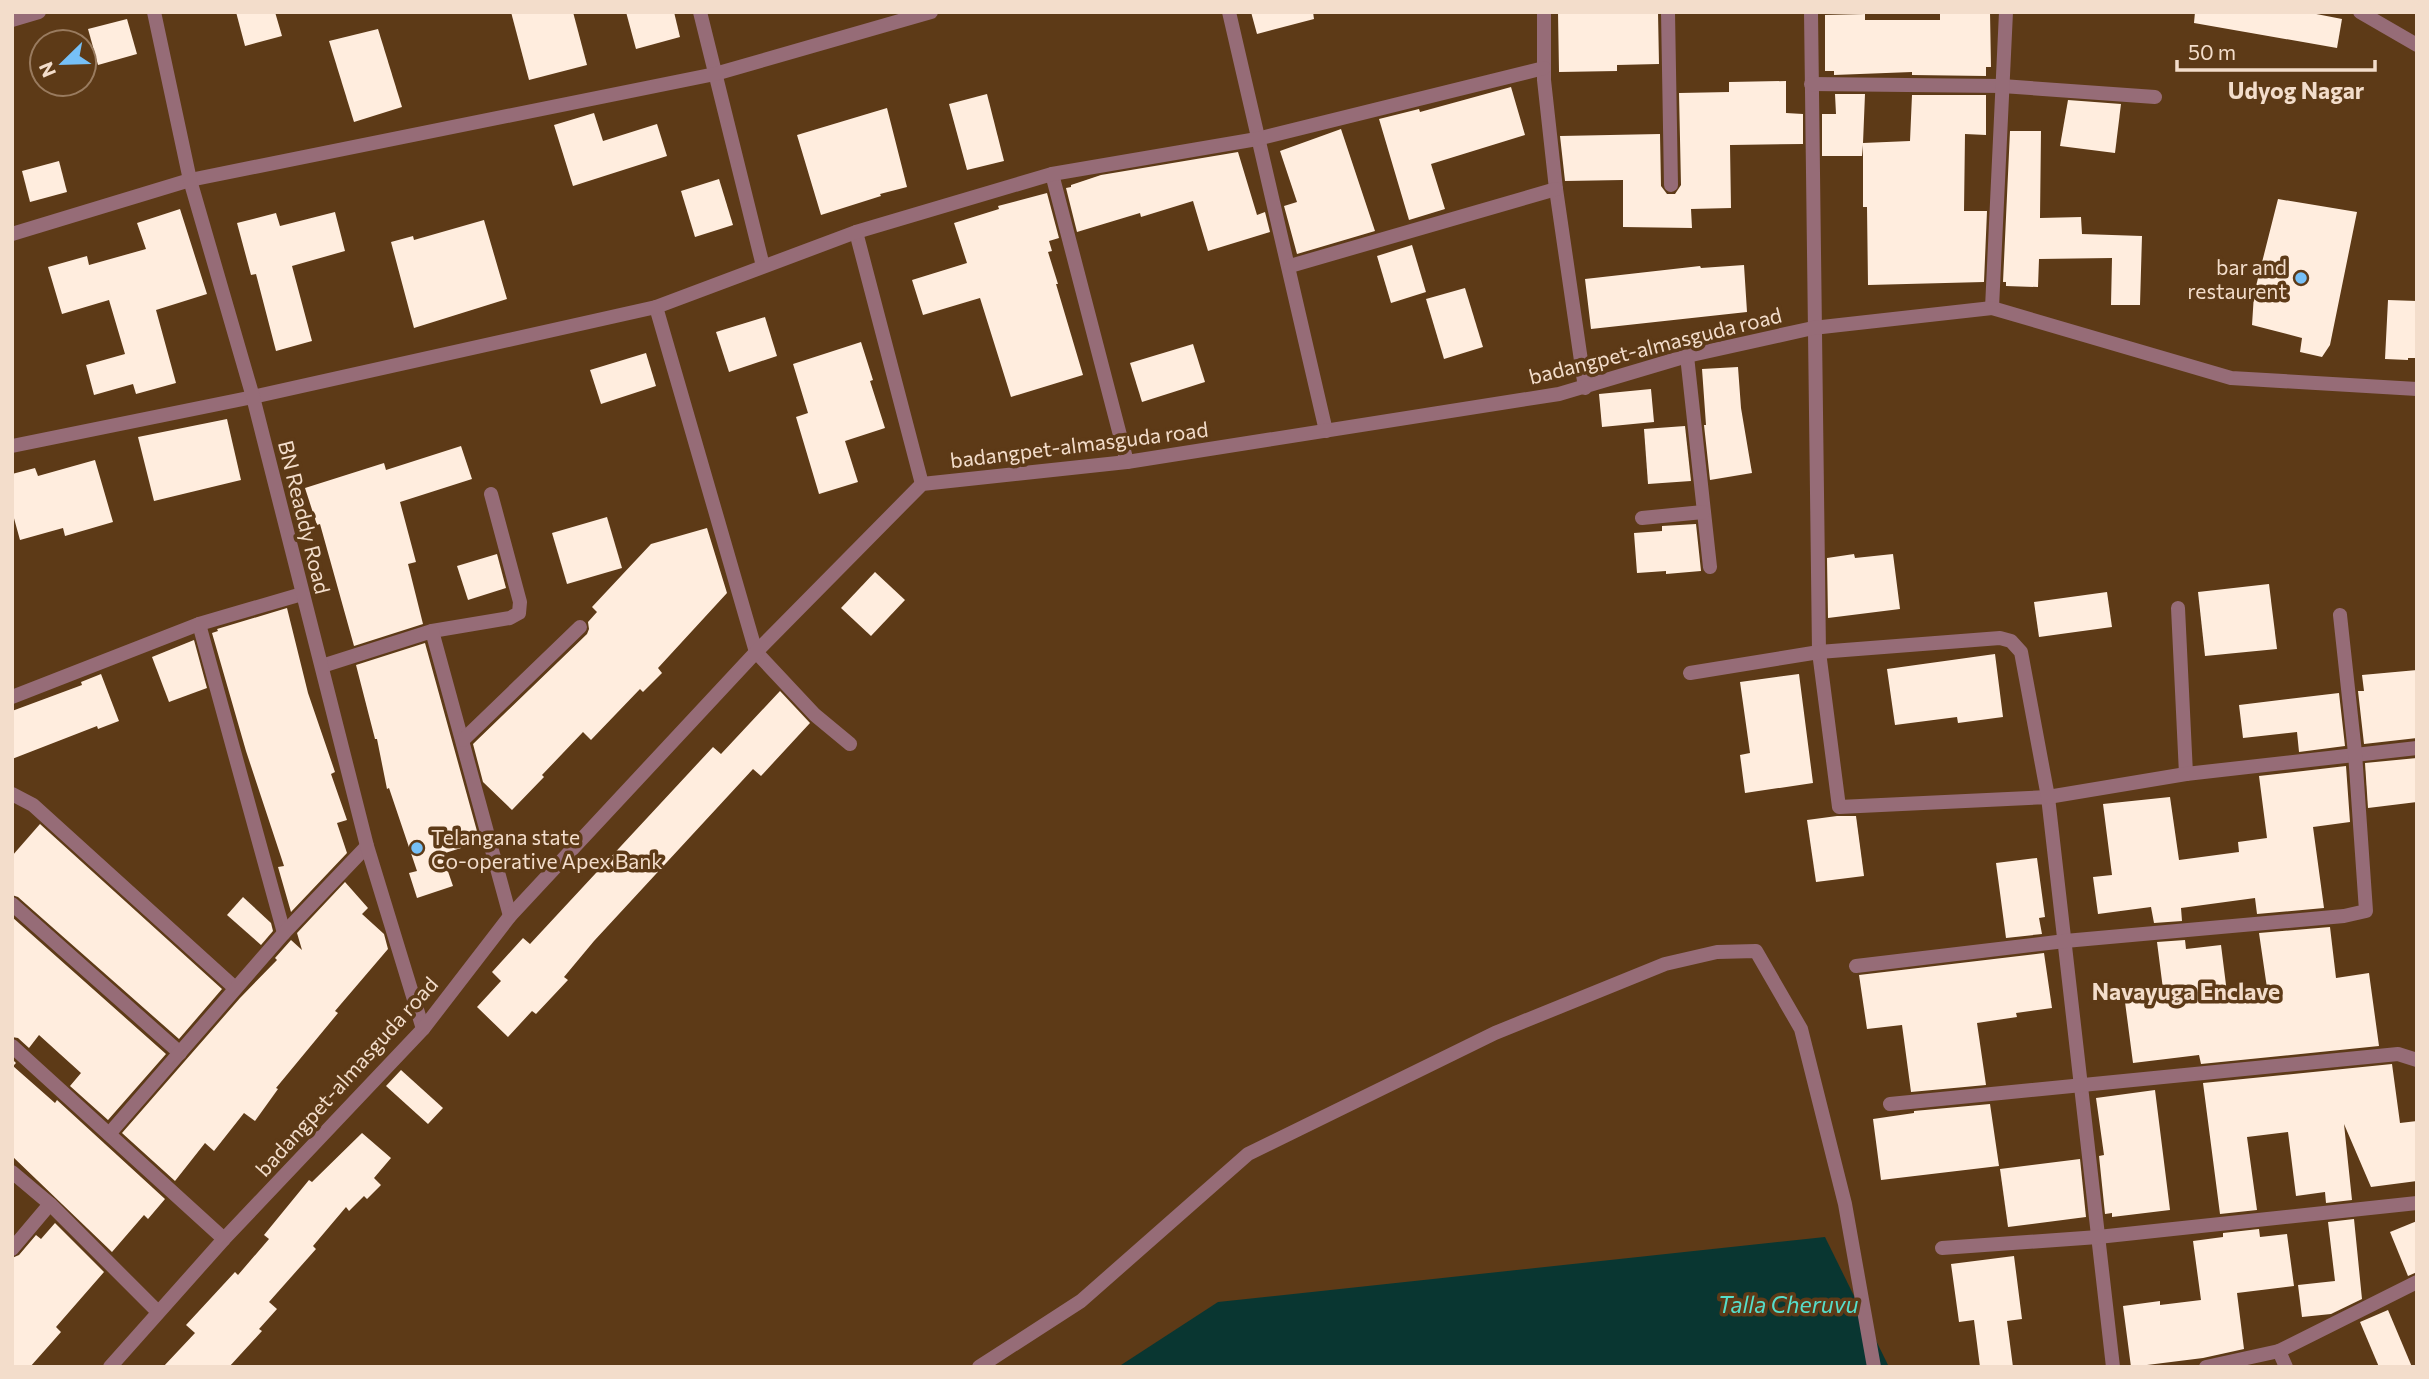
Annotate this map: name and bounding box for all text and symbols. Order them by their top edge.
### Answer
north arrow [28,28,98,98]
scale bar [2177,28,2375,72]
text: 50 m [2188,39,2236,64]
text: N [34,59,60,81]
district label: Udyog Nagar [2228,76,2365,104]
place label: bar and restaurent [2187,254,2287,303]
marker: bar and restaurent [2293,270,2309,286]
street label: badangpet-almasguda road [1526,301,1784,389]
street label: badangpet-almasguda road [949,416,1209,472]
street label: BN Readdy Road [274,438,336,596]
place label: Telangana state Co-operative Apex Bank [431,824,663,873]
marker: Telangana state Co-operative Apex Bank [409,840,425,856]
street label: badangpet-almasguda road [250,971,442,1181]
district label: Navayuga Enclave [2092,977,2280,1005]
water label: Talla Cheruvu [1718,1290,1858,1318]

